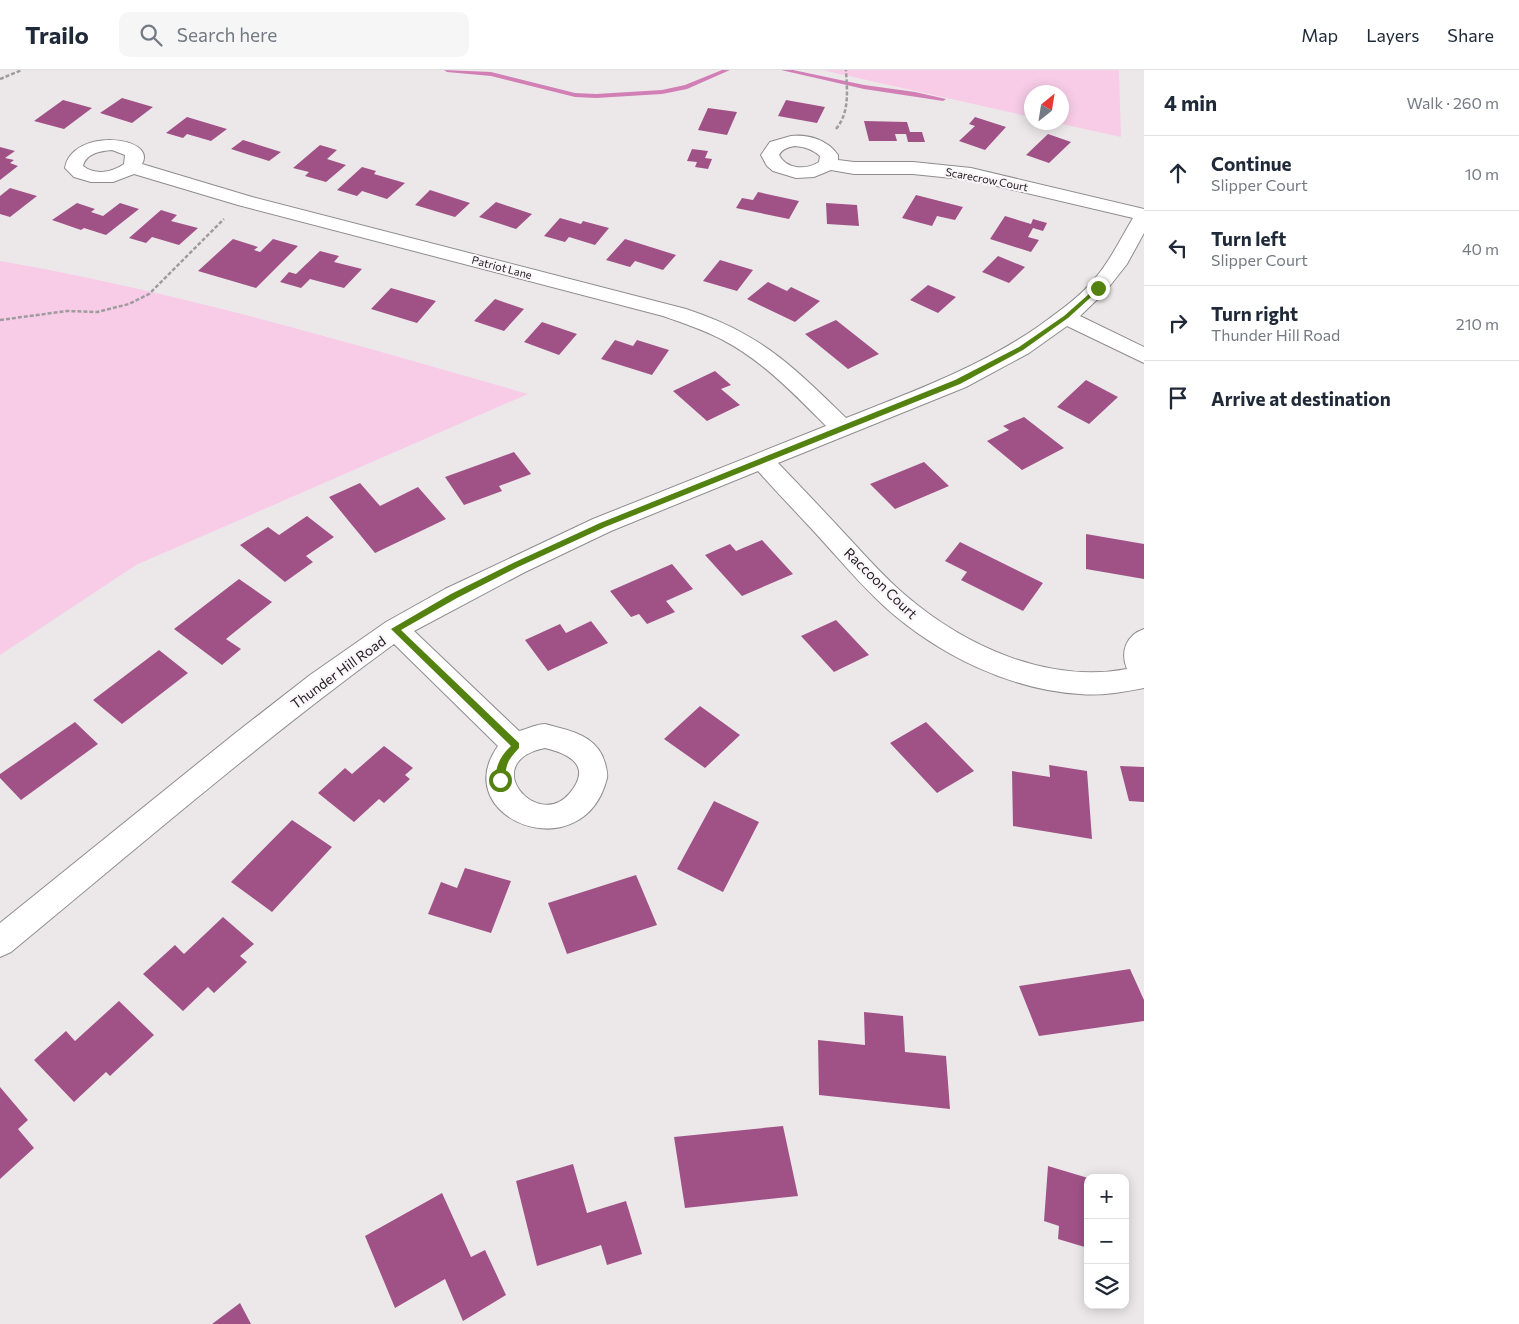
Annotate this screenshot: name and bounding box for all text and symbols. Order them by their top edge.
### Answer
search box [119,12,469,57]
text: Trailo [25,20,89,49]
icon: search [137,21,165,49]
text: Search here [177,23,277,46]
text: Map [1301,24,1338,46]
text: Layers [1366,24,1419,46]
text: Share [1447,24,1494,46]
north arrow [1024,85,1069,130]
text: 4 min [1164,90,1217,115]
text: Walk · 260 m [1407,93,1499,112]
text: Continue [1211,152,1291,175]
icon: ahead [1164,159,1192,187]
text: 10 m [1465,164,1499,183]
street label: Scarecrow Court [945,165,1030,193]
text: Slipper Court [1211,175,1308,194]
text: Turn left [1211,227,1286,250]
icon: left [1164,234,1192,262]
text: 40 m [1462,239,1499,258]
text: Slipper Court [1211,250,1308,269]
street label: Patriot Lane [471,253,534,281]
route end [1087,277,1110,300]
text: Turn right [1211,302,1298,325]
icon: right [1164,309,1192,337]
text: 210 m [1456,314,1499,333]
text: Thunder Hill Road [1211,325,1340,344]
icon: arrive [1164,384,1192,412]
text: Arrive at destination [1211,387,1391,410]
street label: Raccoon Court [841,544,921,622]
street label: Thunder Hill Road [287,632,389,712]
route start [489,769,512,792]
map controls [1084,1174,1129,1309]
button: + [1084,1174,1129,1219]
button: − [1084,1219,1129,1264]
button: layers [1084,1264,1129,1309]

